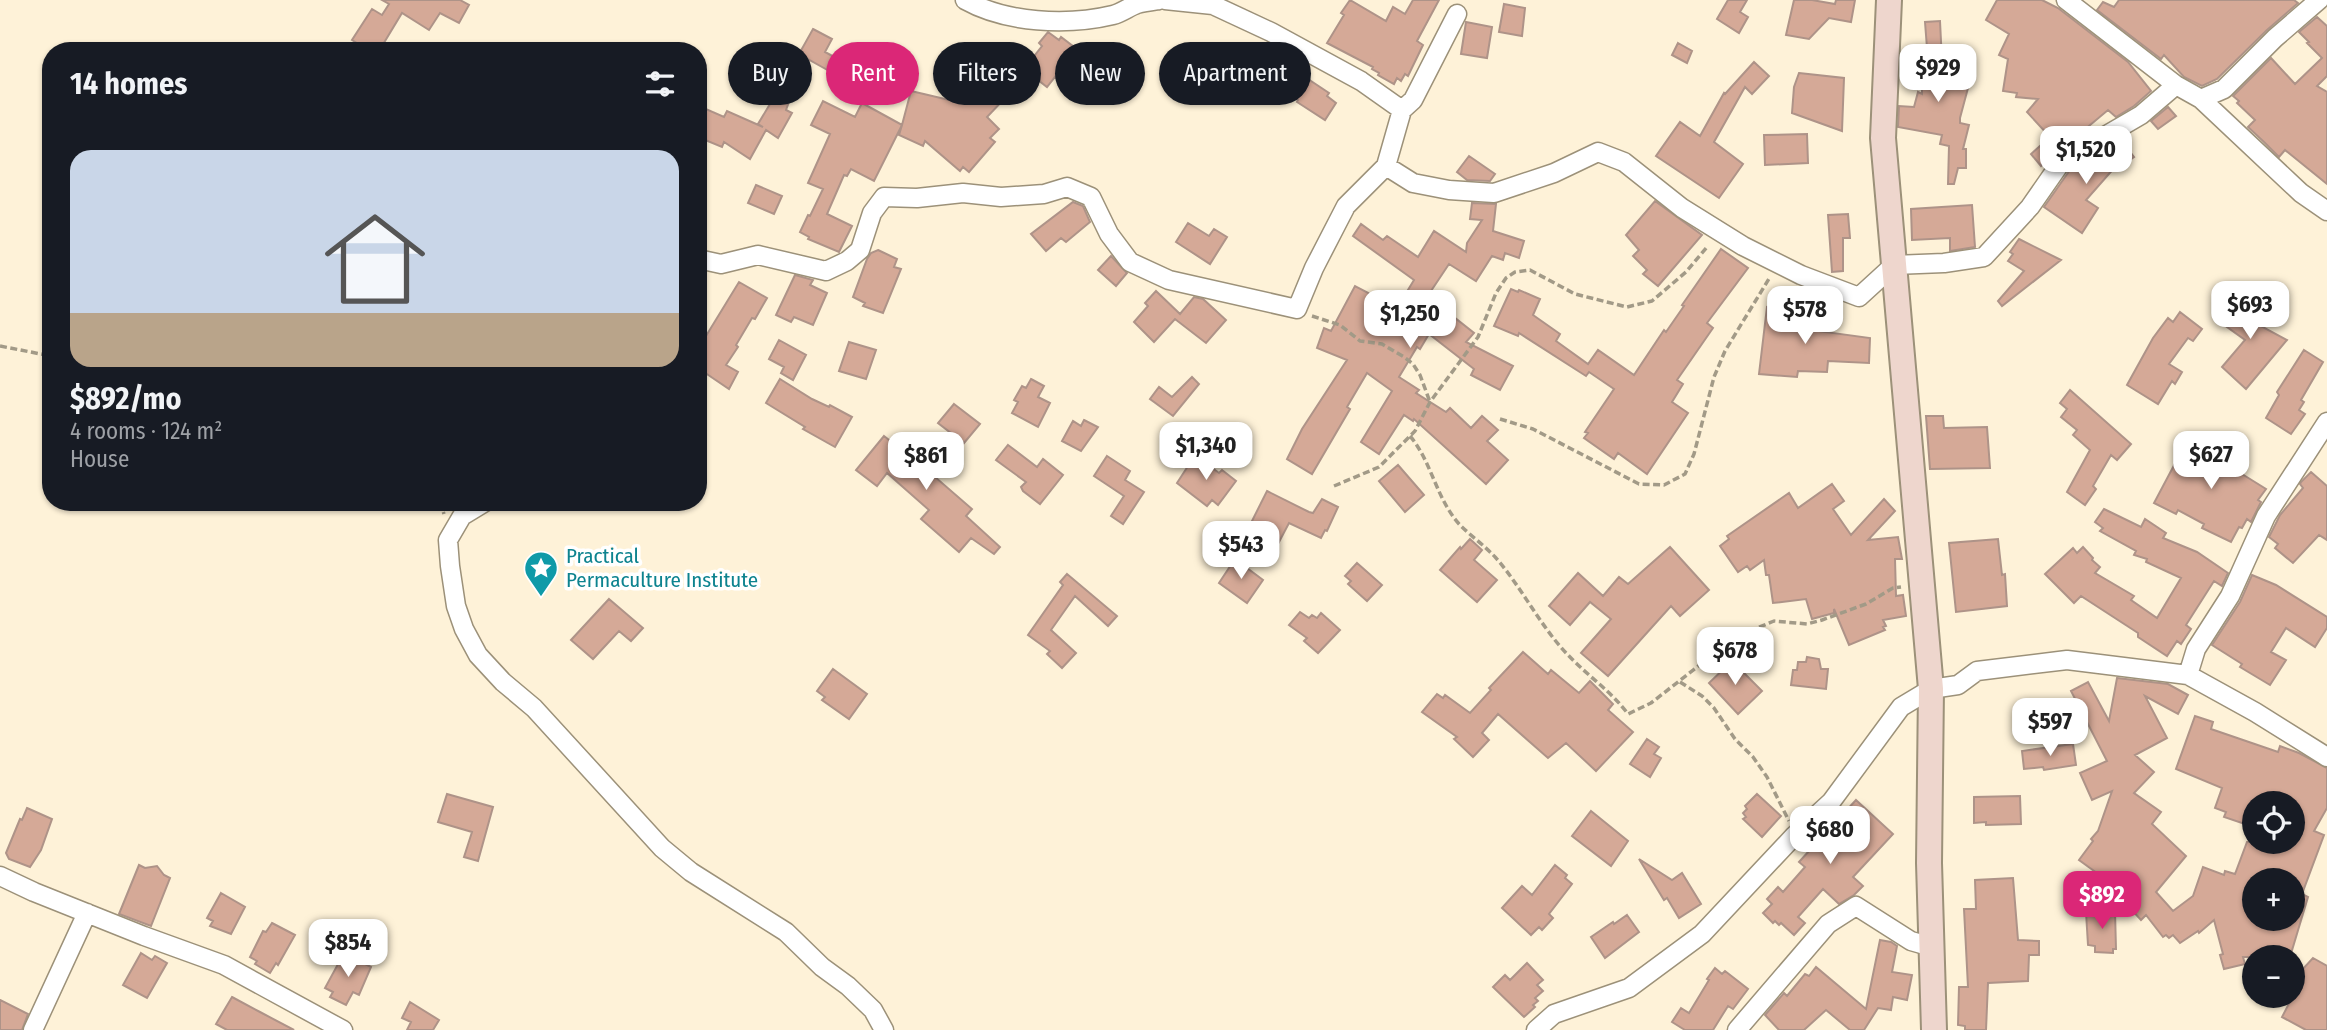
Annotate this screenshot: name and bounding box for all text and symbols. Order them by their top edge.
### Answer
chip: Buy [728,42,812,105]
chip: Rent [826,42,919,105]
chip: Filters [933,42,1041,105]
chip: New [1055,42,1145,105]
chip: Apartment [1159,42,1311,105]
pin: $929 [1897,44,1979,104]
text: $929 [1915,53,1961,81]
icon: filters [641,65,679,103]
text: 14 homes [70,66,187,102]
pin: $1,520 [2029,127,2143,186]
text: $1,520 [2056,135,2116,163]
icon: home [312,196,438,322]
pin: $693 [2209,282,2291,341]
pin: $578 [1764,286,1846,346]
pin: $1,250 [1353,290,1467,350]
text: $693 [2227,290,2273,318]
text: $578 [1783,295,1827,323]
text: $1,250 [1380,299,1440,327]
text: $892/mo [70,381,181,417]
text: 4 rooms · 124 m² [70,417,222,445]
pin: $1,340 [1149,422,1263,482]
text: $1,340 [1175,431,1237,459]
pin: $627 [2170,432,2252,491]
pin: $861 [885,433,967,492]
text: $627 [2189,440,2233,468]
text: $861 [904,441,948,469]
text: House [70,445,129,473]
pin: $543 [1200,522,1282,581]
text: $543 [1218,530,1264,558]
place label: Practical Permaculture Institute [566,543,758,593]
place icon: Practical Permaculture Institute [522,549,560,598]
pin: $678 [1694,628,1776,687]
text: $678 [1713,636,1757,664]
pin: $597 [2009,698,2091,758]
text: $597 [2028,707,2072,735]
map controls [2242,791,2305,1008]
button: locate [2242,791,2305,854]
pin: $680 [1789,806,1871,866]
text: $680 [1806,815,1854,843]
button: + [2242,868,2305,931]
pin: $892 [2061,872,2143,931]
text: $892 [2079,880,2125,908]
pin: $854 [307,920,389,979]
text: $854 [325,928,371,956]
button: − [2242,945,2305,1008]

